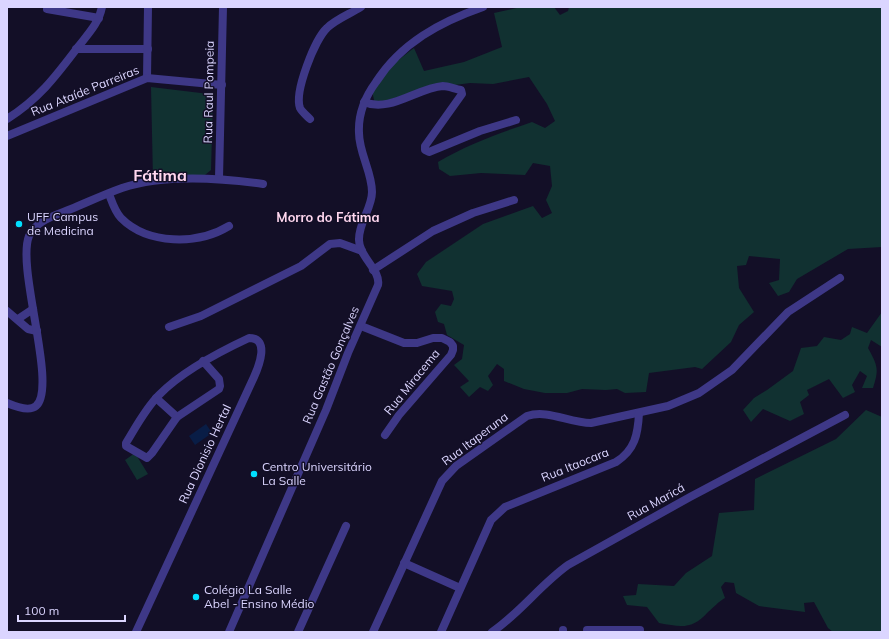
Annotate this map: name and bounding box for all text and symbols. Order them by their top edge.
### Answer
street label: Rua Raul Pompeia [200,41,217,143]
street label: Rua Ataíde Parreiras [28,62,141,119]
district label: Fátima [133,165,187,185]
place label: UFF Campus de Medicina [27,209,98,238]
district label: Morro do Fátima [276,209,380,225]
marker: UFF Campus de Medicina [14,219,24,229]
street label: Rua Gastão Gonçalves [299,304,362,426]
street label: Rua Miracema [381,346,443,418]
street label: Rua Dionisio Hertal [175,402,234,506]
street label: Rua Itaperuna [439,409,511,468]
street label: Rua Itaocara [539,444,611,485]
place label: Centro Universitário La Salle [262,459,372,488]
marker: Centro Universitário La Salle [249,469,259,479]
street label: Rua Maricá [624,480,687,523]
place label: Colégio La Salle Abel - Ensino Médio [204,582,315,611]
marker: Colégio La Salle Abel - Ensino Médio [191,592,201,602]
scale bar [18,597,125,623]
text: 100 m [24,603,59,618]

